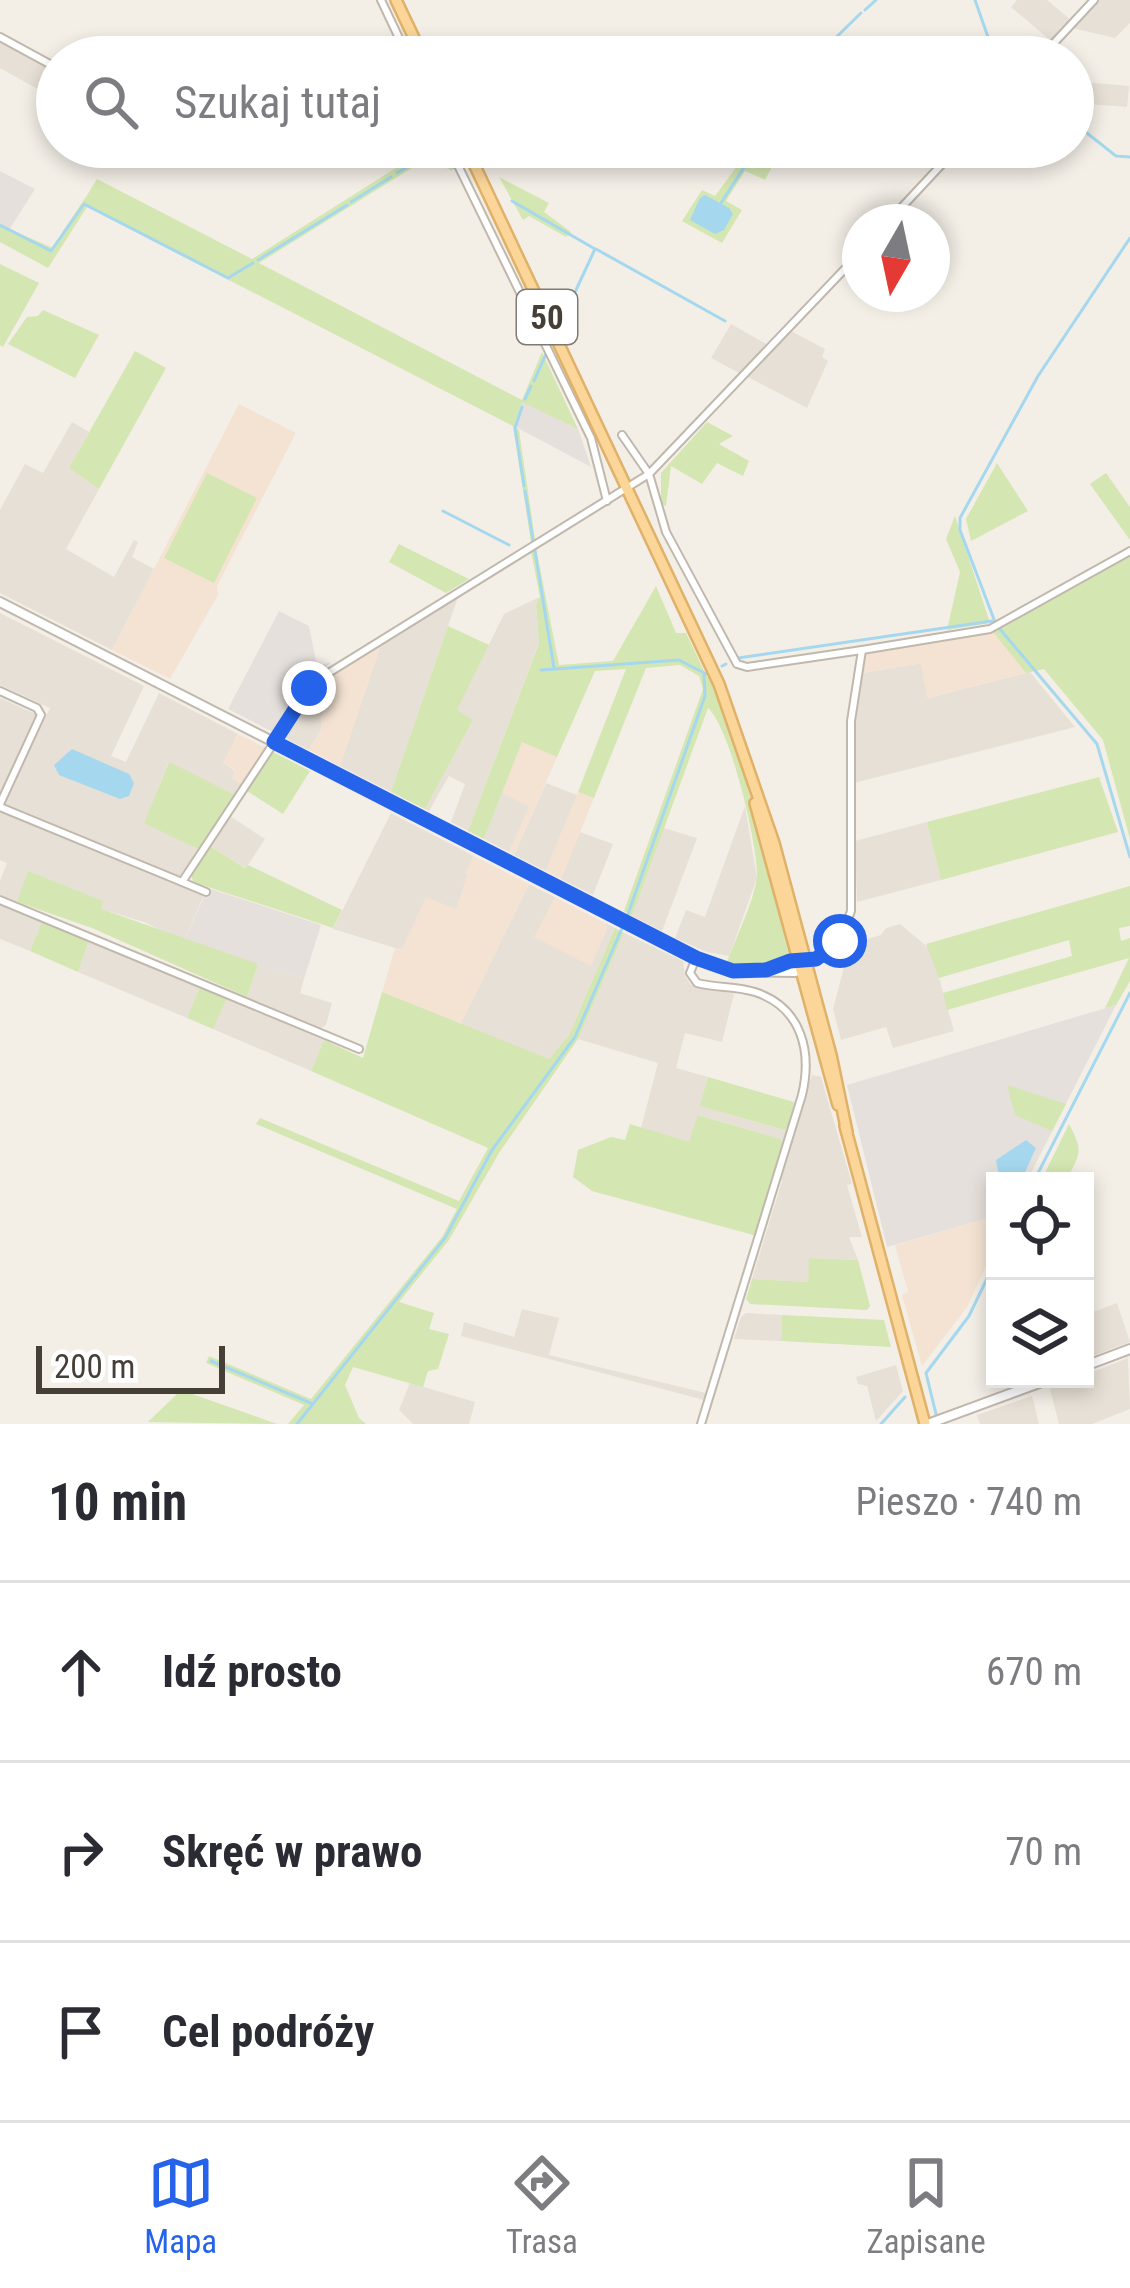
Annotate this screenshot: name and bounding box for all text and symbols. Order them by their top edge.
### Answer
search box [36,36,1094,168]
icon: search [78,69,144,135]
text: Szukaj tutaj [174,76,381,129]
north arrow [842,204,950,312]
road number: 50 [517,290,577,344]
route end [282,661,336,715]
route start [813,914,867,968]
map controls [986,1172,1094,1388]
button: locate [986,1172,1094,1280]
button: layers [986,1280,1094,1388]
scale bar [36,1340,225,1393]
text: 200 m [54,1347,135,1386]
text: 10 min [48,1473,187,1532]
text: Pieszo · 740 m [856,1479,1082,1525]
icon: ahead [48,1639,114,1705]
text: Idź prosto [162,1645,342,1698]
text: 670 m [986,1649,1082,1695]
icon: right [48,1819,114,1885]
text: Skręć w prawo [162,1825,422,1878]
text: 70 m [1005,1829,1082,1875]
icon: arrive [48,1999,114,2065]
text: Cel podróży [162,2005,374,2058]
tab: Mapa [144,2150,217,2261]
tab: Trasa [506,2150,578,2261]
tab: Zapisane [866,2150,986,2261]

